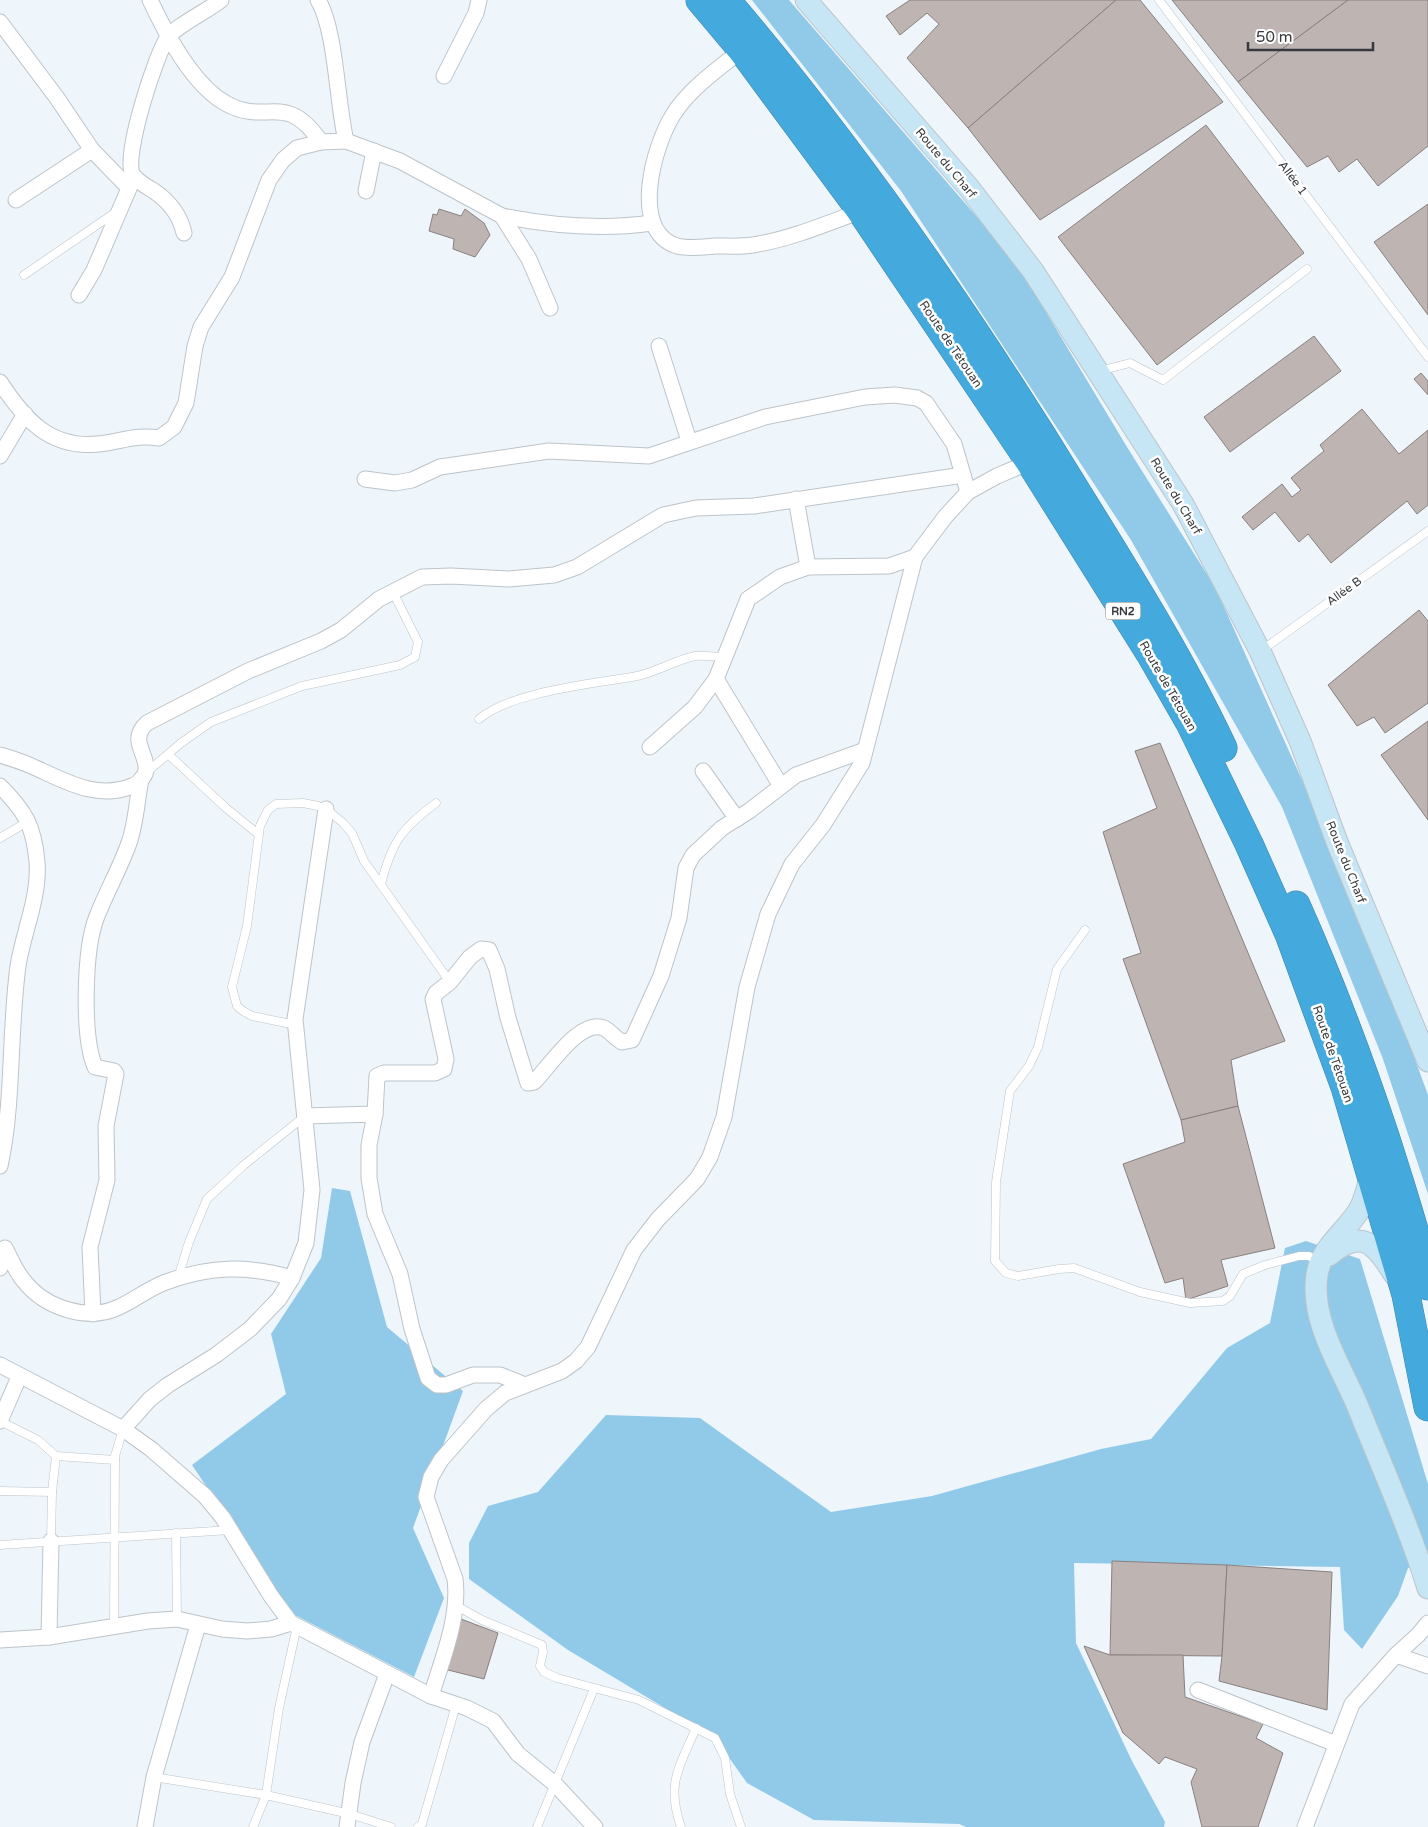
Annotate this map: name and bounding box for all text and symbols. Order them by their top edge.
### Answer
scale bar [1248,20,1373,52]
text: 50 m [1256,28,1293,46]
street label: Route du Charf [913,125,980,201]
street label: Allée 1 [1276,158,1310,198]
street label: Route de Tétouan [917,298,985,390]
street label: Route du Charf [1148,455,1205,537]
street label: Allée B [1324,574,1364,608]
road number: RN2 [1106,602,1140,620]
street label: Route de Tétouan [1137,639,1199,733]
street label: Route du Charf [1323,819,1369,905]
street label: Route de Tétouan [1310,1004,1356,1104]

